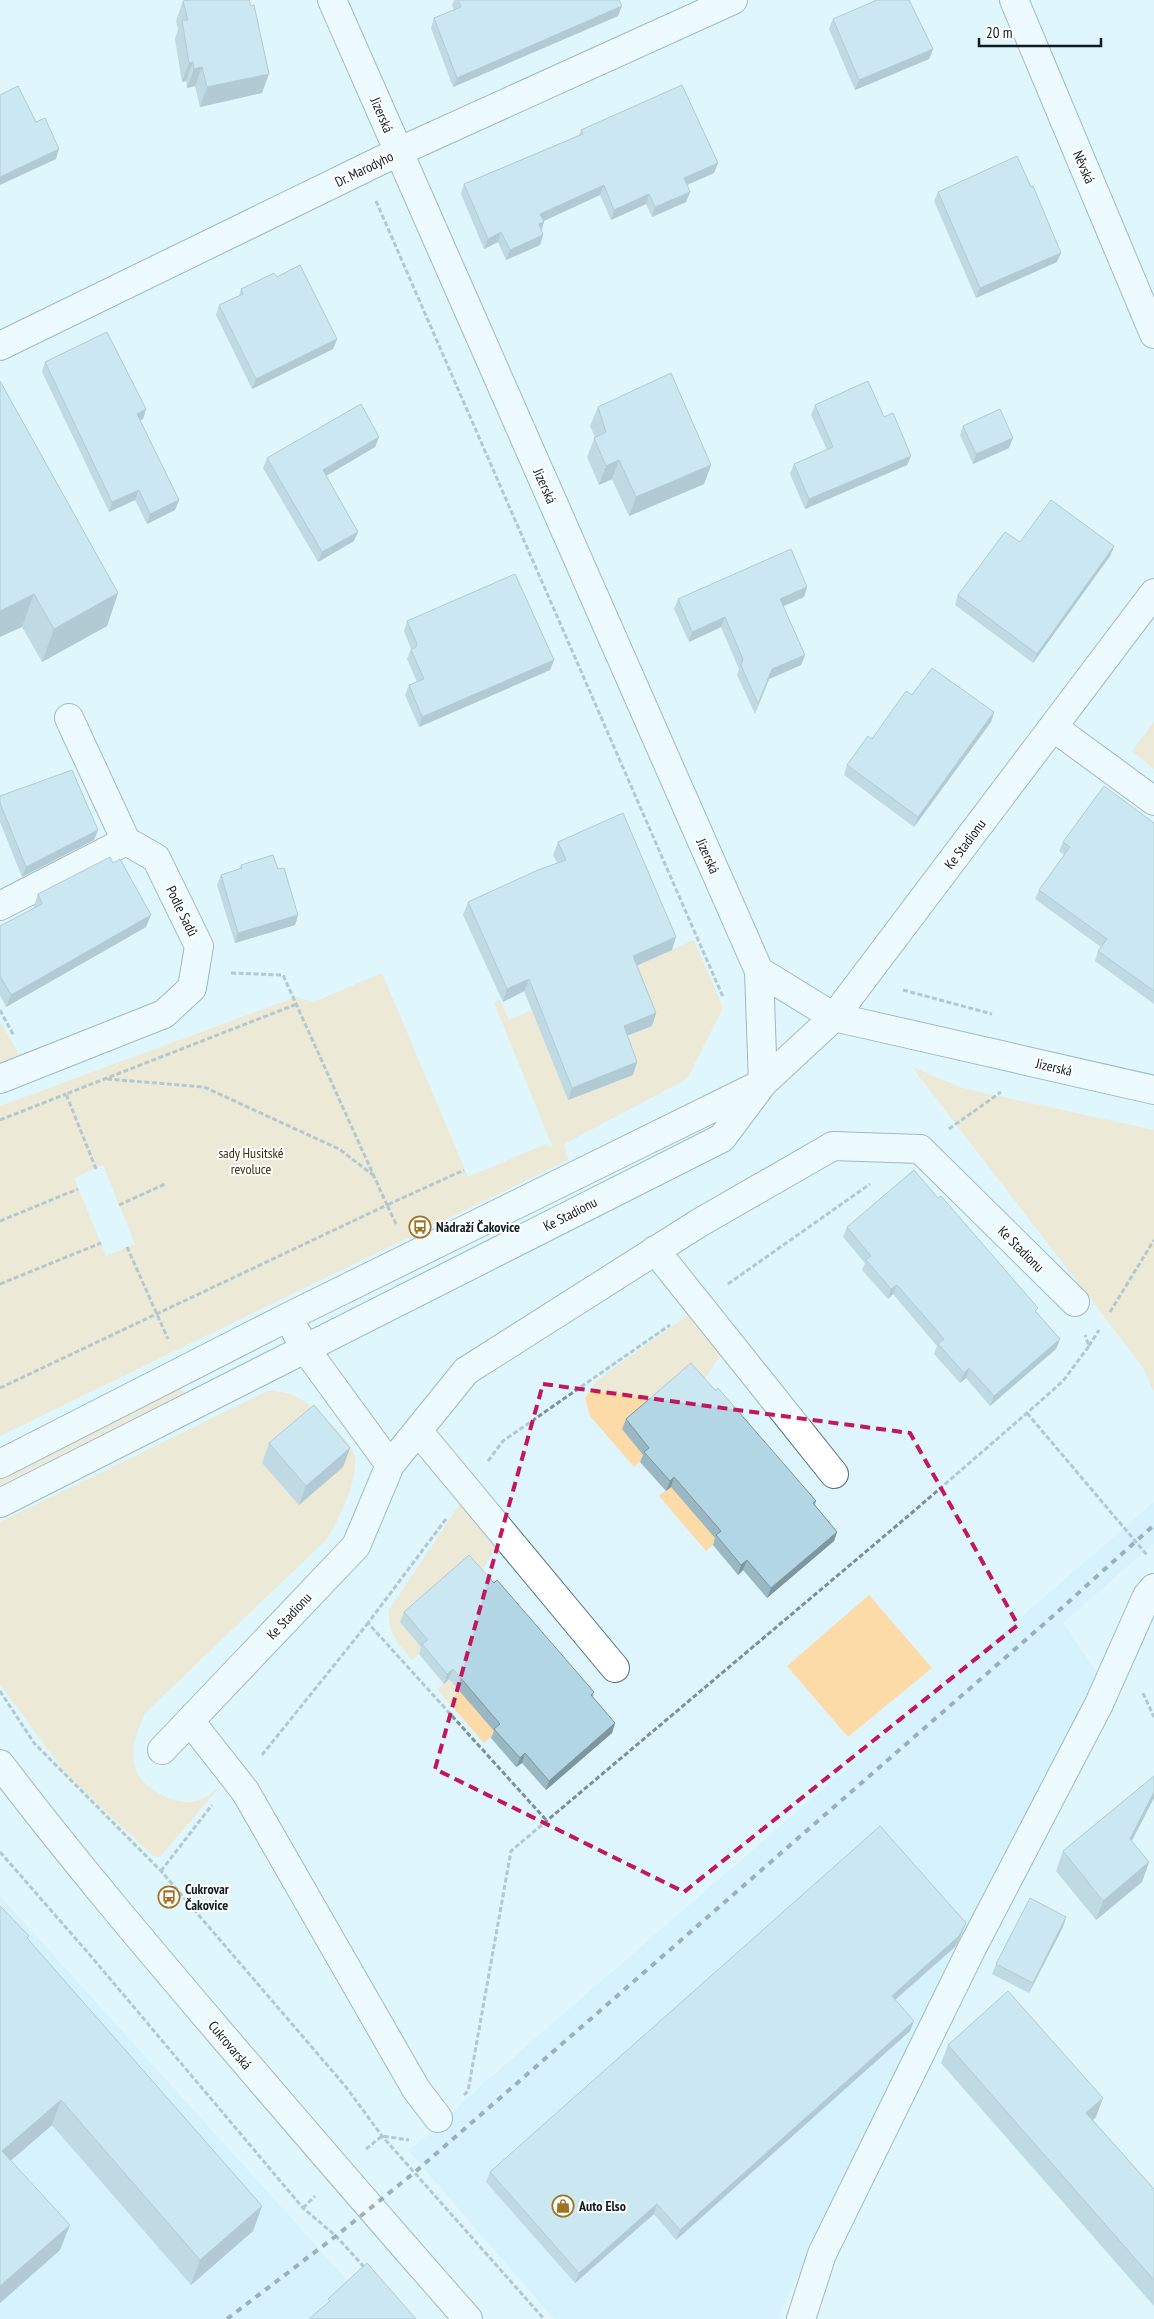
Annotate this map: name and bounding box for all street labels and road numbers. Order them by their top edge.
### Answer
street label: Jizerská [366,94,397,135]
street label: Dr. Marodyho [332,147,396,191]
street label: Něvská [1069,148,1099,186]
street label: Jizerská [529,465,561,506]
street label: Ke Stadionu [940,815,990,873]
street label: Jizerská [692,835,724,876]
street label: Podle Sadů [162,883,202,939]
street label: Jizerská [1033,1054,1074,1080]
street label: Ke Stadionu [540,1193,600,1235]
street label: Ke Stadionu [994,1222,1048,1276]
street label: Ke Stadionu [263,1589,315,1643]
street label: Cukrovarská [204,2017,256,2073]

